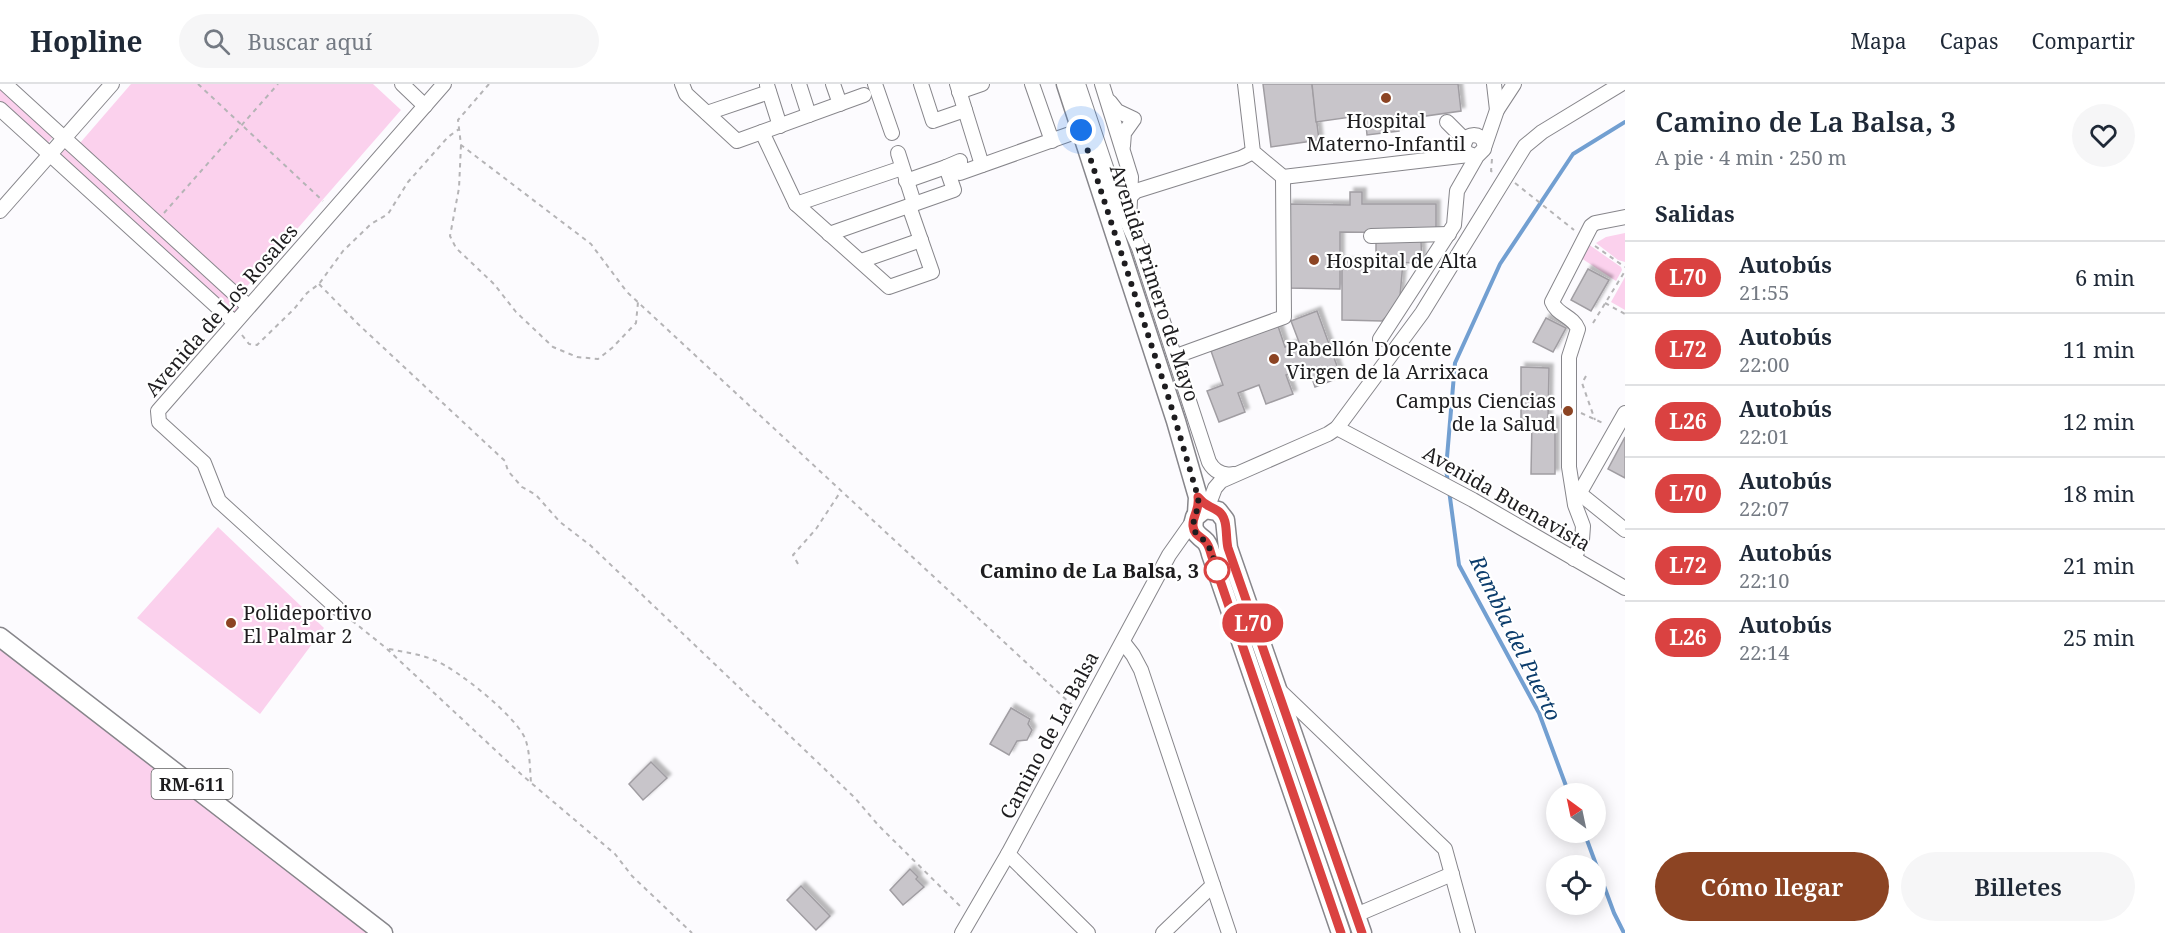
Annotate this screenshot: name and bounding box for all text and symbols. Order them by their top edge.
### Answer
search box [179,14,599,68]
text: Hopline [30,22,143,60]
icon: search [200,25,233,58]
text: Buscar aquí [248,26,372,56]
text: Mapa [1850,27,1907,55]
text: Capas [1940,27,1999,55]
text: Compartir [2032,27,2135,55]
marker: Hospital Materno-Infantil [1379,91,1393,105]
text: Camino de La Balsa, 3 [1655,102,1956,140]
button: heart [2072,104,2135,167]
place label: Hospital Materno-Infantil [1306,107,1466,157]
your location [1066,115,1096,145]
text: A pie · 4 min · 250 m [1655,144,1847,171]
street label: Avenida Primero de Mayo [1104,161,1206,405]
text: Salidas [1655,198,1735,228]
street label: Avenida de Los Rosales [138,218,304,402]
place label: Hospital de Alta [1326,247,1478,274]
text: Autobús [1739,249,1832,279]
marker: Hospital de Alta [1307,253,1321,267]
text: 6 min [2075,262,2135,292]
text: L70 [1669,263,1707,291]
text: 21:55 [1739,279,1789,306]
text: Autobús [1739,321,1832,351]
text: 11 min [2063,334,2135,364]
place label: Pabellón Docente Virgen de la Arrixaca [1286,335,1489,385]
text: L72 [1669,335,1707,363]
text: 22:00 [1739,351,1789,378]
marker: Pabellón Docente Virgen de la Arrixaca [1267,352,1281,366]
place label: Campus Ciencias de la Salud [1396,387,1556,437]
text: Autobús [1739,393,1832,423]
marker: Campus Ciencias de la Salud [1561,404,1575,418]
text: 12 min [2063,406,2135,436]
text: L26 [1669,407,1707,435]
text: 22:01 [1739,423,1789,450]
street label: Avenida Buenavista [1418,439,1596,557]
text: Autobús [1739,465,1832,495]
text: 18 min [2063,478,2135,508]
text: L70 [1669,479,1707,507]
text: 22:07 [1739,495,1789,522]
text: Autobús [1739,537,1832,567]
water label: Rambla del Puerto [1463,550,1568,725]
text: 21 min [2063,550,2135,580]
text: L72 [1669,551,1707,579]
place label: Camino de La Balsa, 3 [980,557,1199,584]
marker: Camino de La Balsa, 3 [1204,557,1230,583]
text: 22:10 [1739,567,1789,594]
place label: Polideportivo El Palmar 2 [243,599,372,649]
line badge: L70 [1218,604,1288,642]
text: L70 [1234,609,1272,637]
text: Autobús [1739,609,1832,639]
marker: Polideportivo El Palmar 2 [224,616,238,630]
text: 25 min [2063,622,2135,652]
text: L26 [1669,623,1707,651]
text: 22:14 [1739,639,1789,666]
street label: Camino de La Balsa [993,646,1105,824]
road number: RM-611 [152,769,232,799]
north arrow [1546,783,1606,843]
map controls [1546,783,1606,915]
button: Cómo llegar [1655,852,1889,921]
button: Billetes [1901,852,2135,921]
button: locate [1546,855,1606,915]

